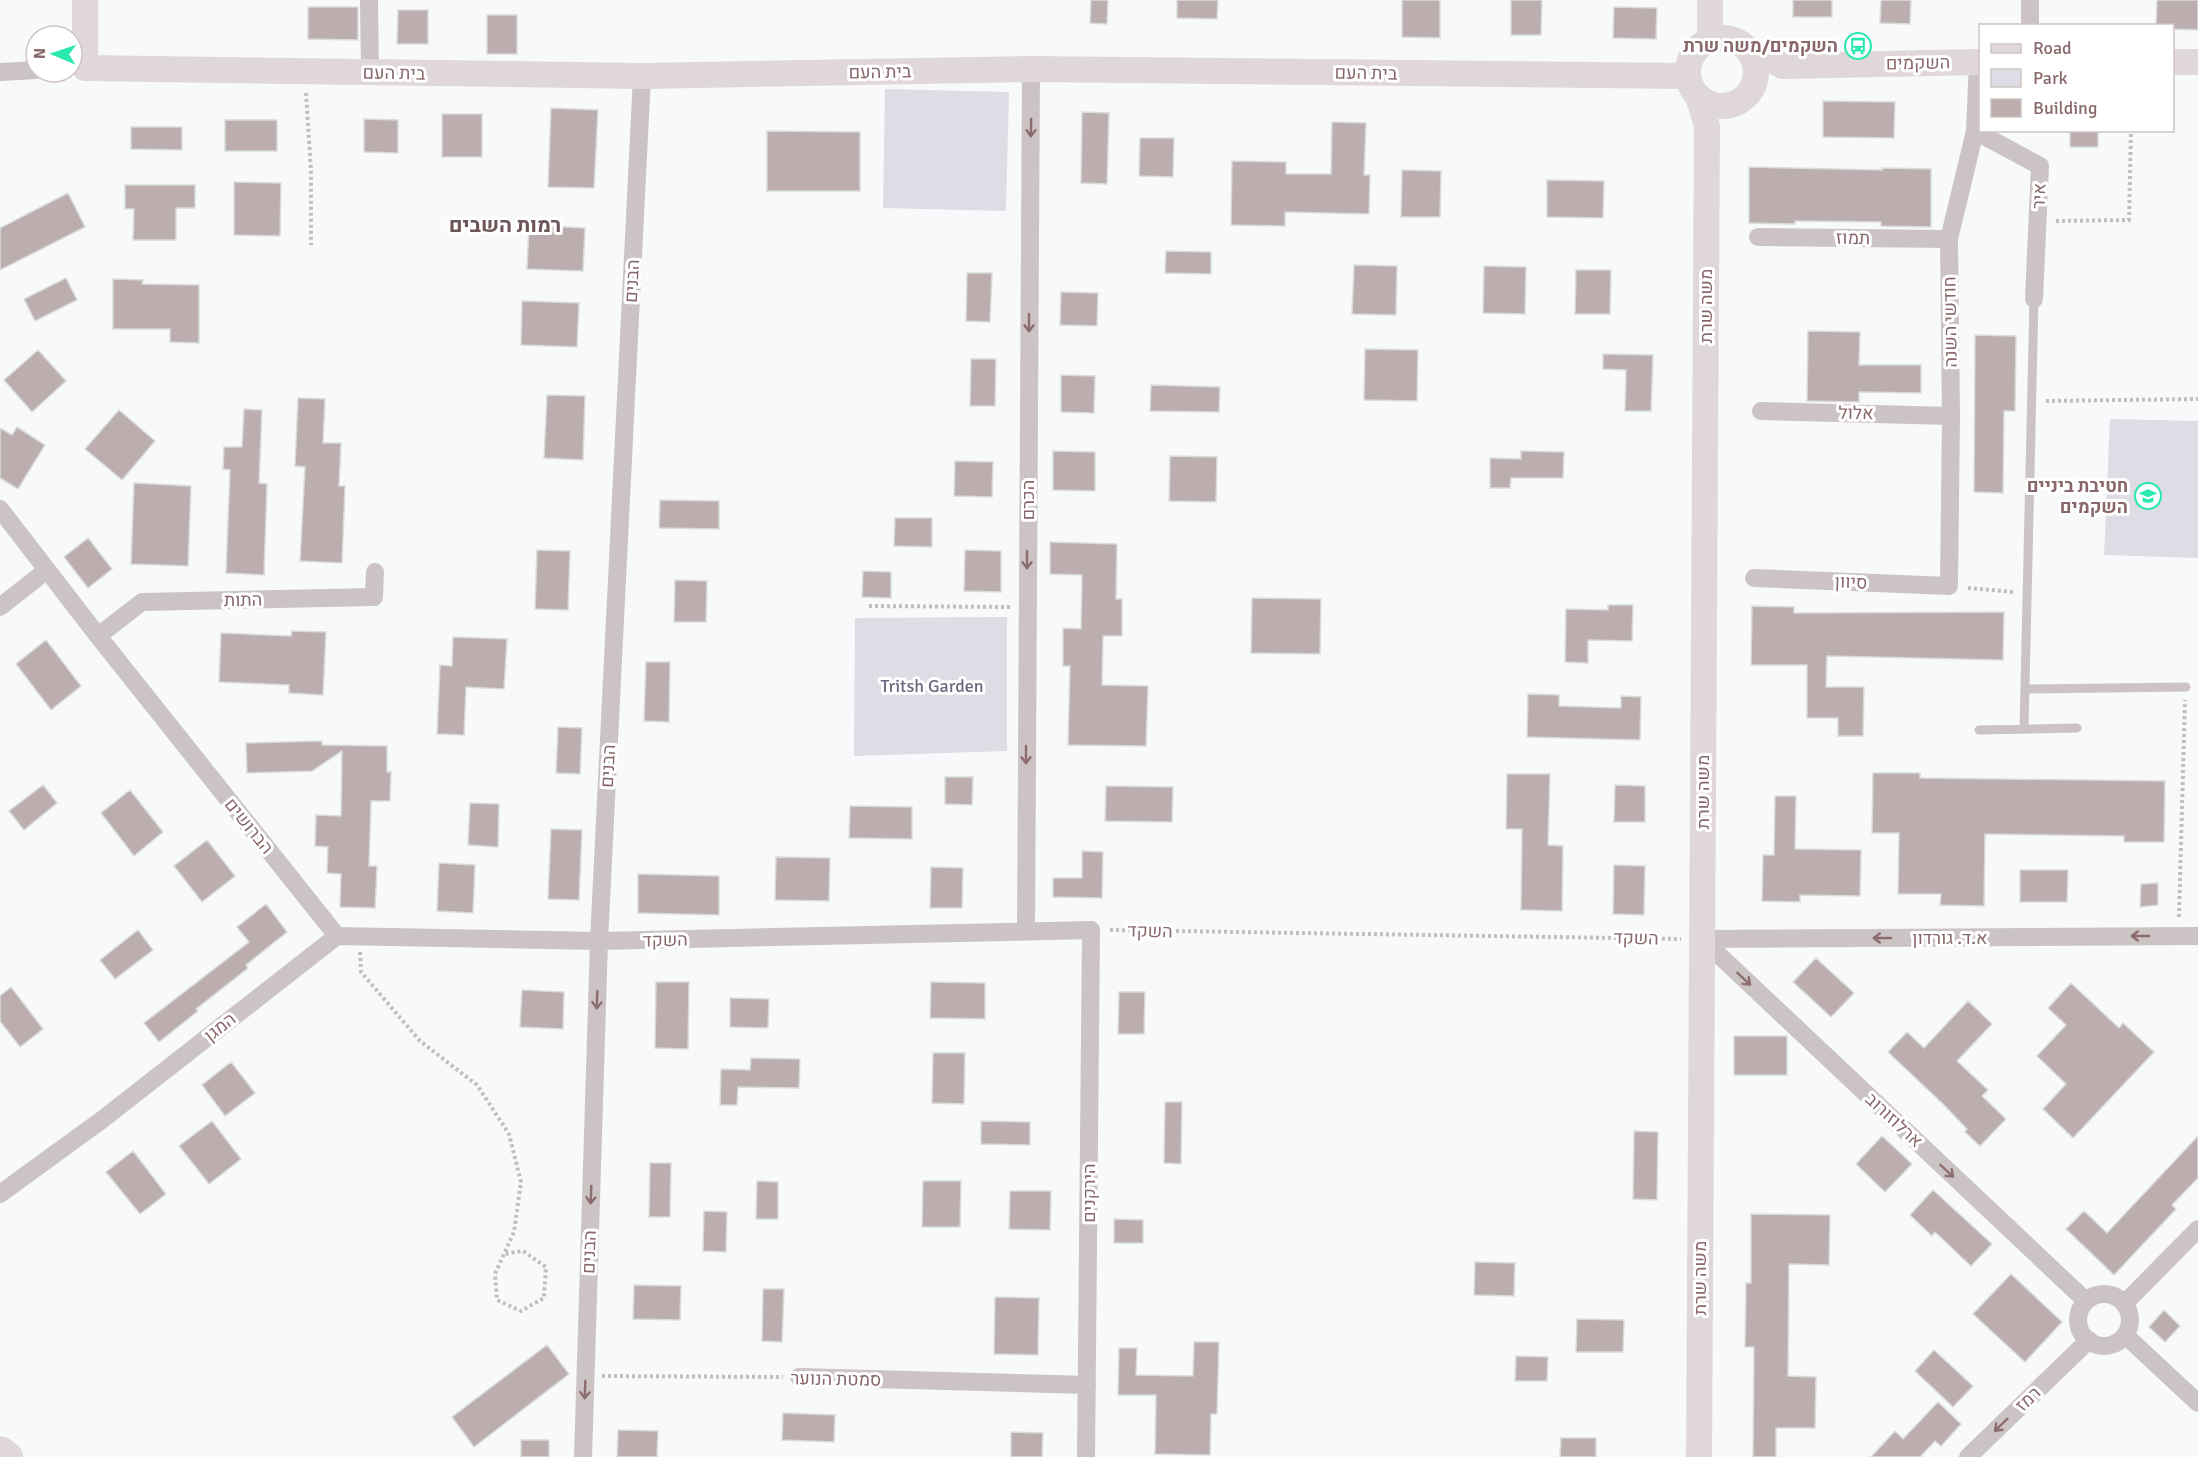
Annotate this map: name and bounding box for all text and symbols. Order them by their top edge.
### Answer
north arrow [24,24,84,84]
legend [1979,24,2174,132]
bus stop icon: השקמים/משה שרת [1843,31,1873,61]
place label: השקמים/משה שרת [1683,35,1838,57]
text: Road [2033,37,2072,59]
text: N [30,48,50,59]
street label: השקמים [1886,51,1950,75]
street label: בית העם [849,60,912,84]
street label: בית העם [363,61,426,85]
street label: בית העם [1335,61,1398,85]
text: Park [2033,67,2068,89]
text: Building [2033,97,2097,119]
one-way arrow [1025,117,1037,137]
street label: איר [2027,183,2051,209]
district label: רמות השבים [449,212,561,238]
street label: תמוז [1836,227,1870,249]
street label: הבנים [620,259,644,303]
street label: משה שרת [1695,269,1717,343]
street label: חודשי השנה [1938,276,1962,368]
one-way arrow [1023,312,1035,332]
street label: אלול [1838,402,1874,424]
place label: חטיבת ביניים השקמים [2027,475,2128,518]
street label: הכרם [1017,480,1039,520]
school or university icon: חטיבת ביניים השקמים [2133,481,2163,511]
one-way arrow [1021,549,1033,569]
street label: סיוון [1834,570,1868,594]
street label: התות [224,589,262,611]
park label: Tritsh Garden [880,675,984,697]
street label: הבנים [596,744,620,788]
one-way arrow [1020,744,1032,764]
street label: משה שרת [1692,755,1714,829]
street label: הברושים [220,794,278,858]
street label: השקד [1127,920,1173,942]
street label: השקד [1613,927,1659,949]
street label: א.ד. גורדון [1912,927,1988,949]
street label: השקד [642,929,688,951]
one-way arrow [2130,931,2150,942]
one-way arrow [1872,932,1892,944]
one-way arrow [1737,972,1752,986]
one-way arrow [592,989,603,1009]
street label: המגן [200,1008,240,1046]
street label: ארלוזורוב [1861,1088,1927,1152]
street label: הירקנים [1078,1163,1100,1223]
one-way arrow [1940,1163,1955,1178]
one-way arrow [586,1184,597,1204]
street label: הבנים [577,1230,601,1274]
street label: משה שרת [1689,1241,1711,1315]
street label: סמטת הנוער [790,1367,882,1391]
one-way arrow [579,1379,591,1399]
street label: רמז [2011,1382,2045,1416]
one-way arrow [1994,1418,2009,1432]

